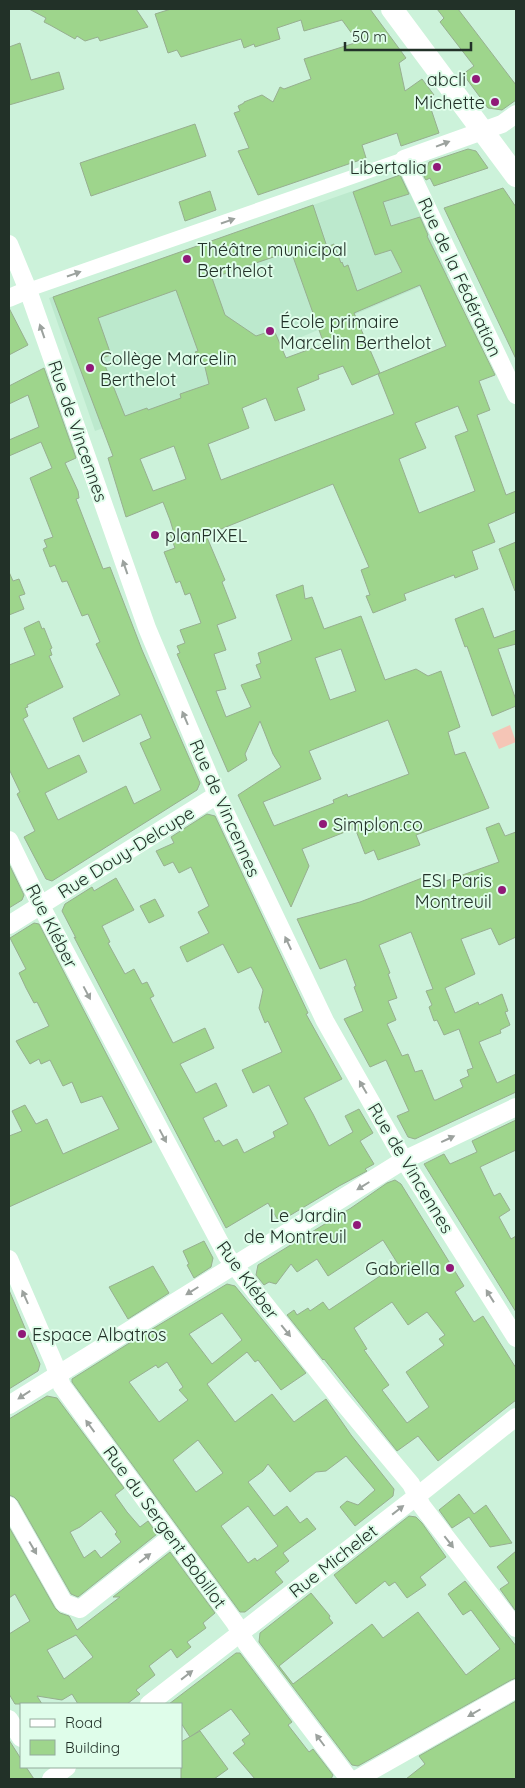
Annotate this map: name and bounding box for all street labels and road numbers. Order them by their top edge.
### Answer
street label: Rue de la Fédération [413,194,507,360]
street label: Rue de Vincennes [43,357,113,505]
street label: Rue de Vincennes [184,736,266,880]
street label: Rue Douy-Delcupe [54,801,198,903]
street label: Rue Kléber [21,880,83,972]
street label: Rue de Vincennes [363,1098,459,1238]
street label: Rue Kléber [212,1236,284,1324]
street label: Rue du Sergent Bobillot [98,1441,232,1613]
street label: Rue Michelet [284,1519,382,1603]

